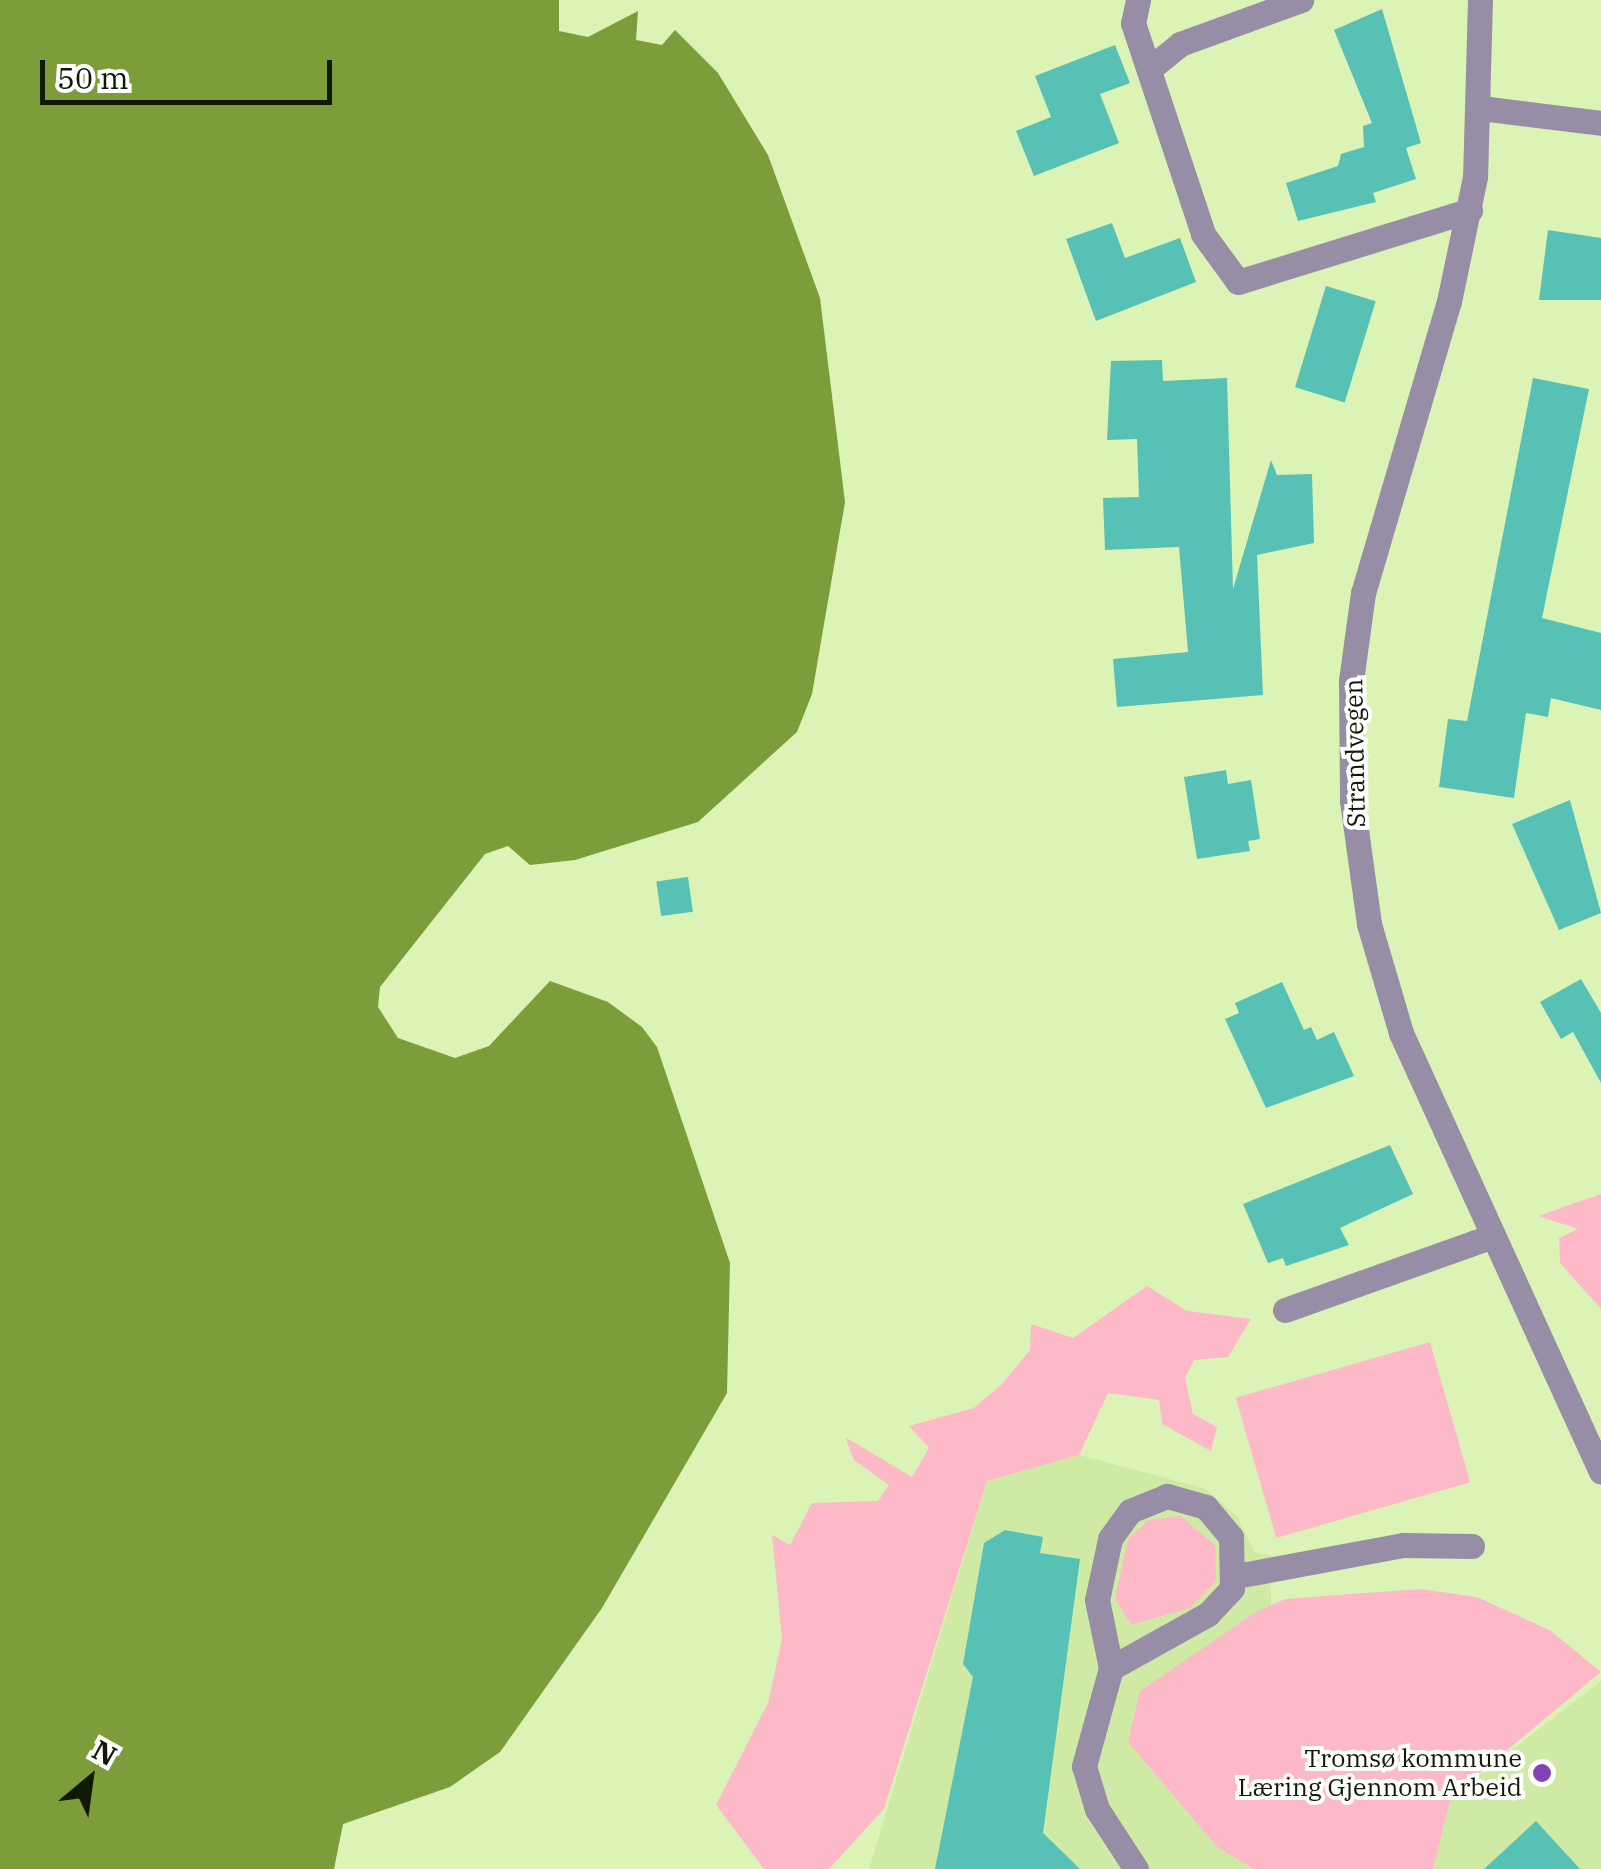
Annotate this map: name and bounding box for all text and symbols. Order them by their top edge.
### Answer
scale bar [45,40,338,102]
text: 50 m [57,58,129,97]
street label: Strandvegen [1339,678,1371,828]
north arrow [40,1729,140,1829]
text: N [86,1731,123,1774]
place label: Tromsø kommune Læring Gjennom Arbeid [1238,1744,1522,1803]
marker: Tromsø kommune Læring Gjennom Arbeid [1531,1762,1553,1784]

